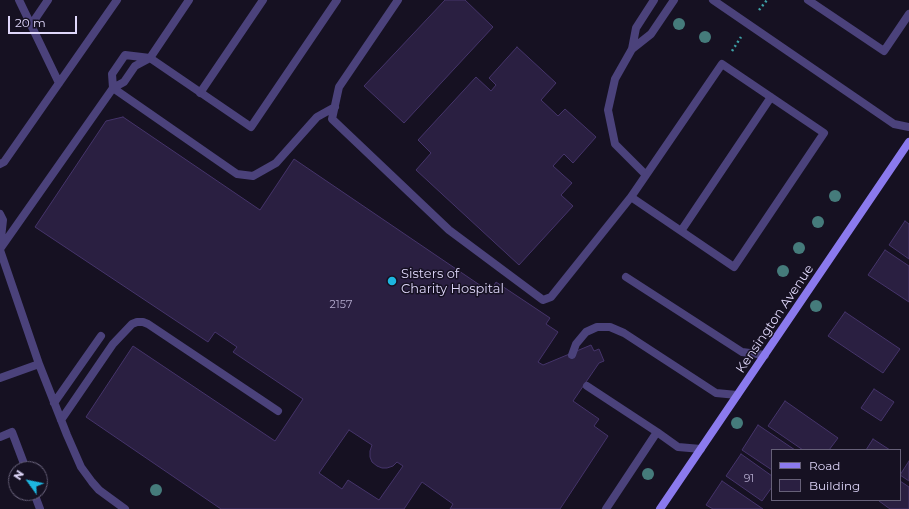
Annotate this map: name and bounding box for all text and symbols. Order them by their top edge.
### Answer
scale bar [10,8,79,34]
text: 20 m [15,15,46,30]
street label: Kensington Avenue [733,262,817,376]
place label: Sisters of Charity Hospital [401,266,504,297]
marker: Sisters of Charity Hospital [386,275,398,287]
house number: 2157 [330,298,352,312]
legend [771,449,901,501]
text: Road [809,458,840,473]
north arrow [8,461,48,501]
text: N [10,467,27,483]
house number: 91 [744,472,754,486]
text: Building [809,478,860,493]

